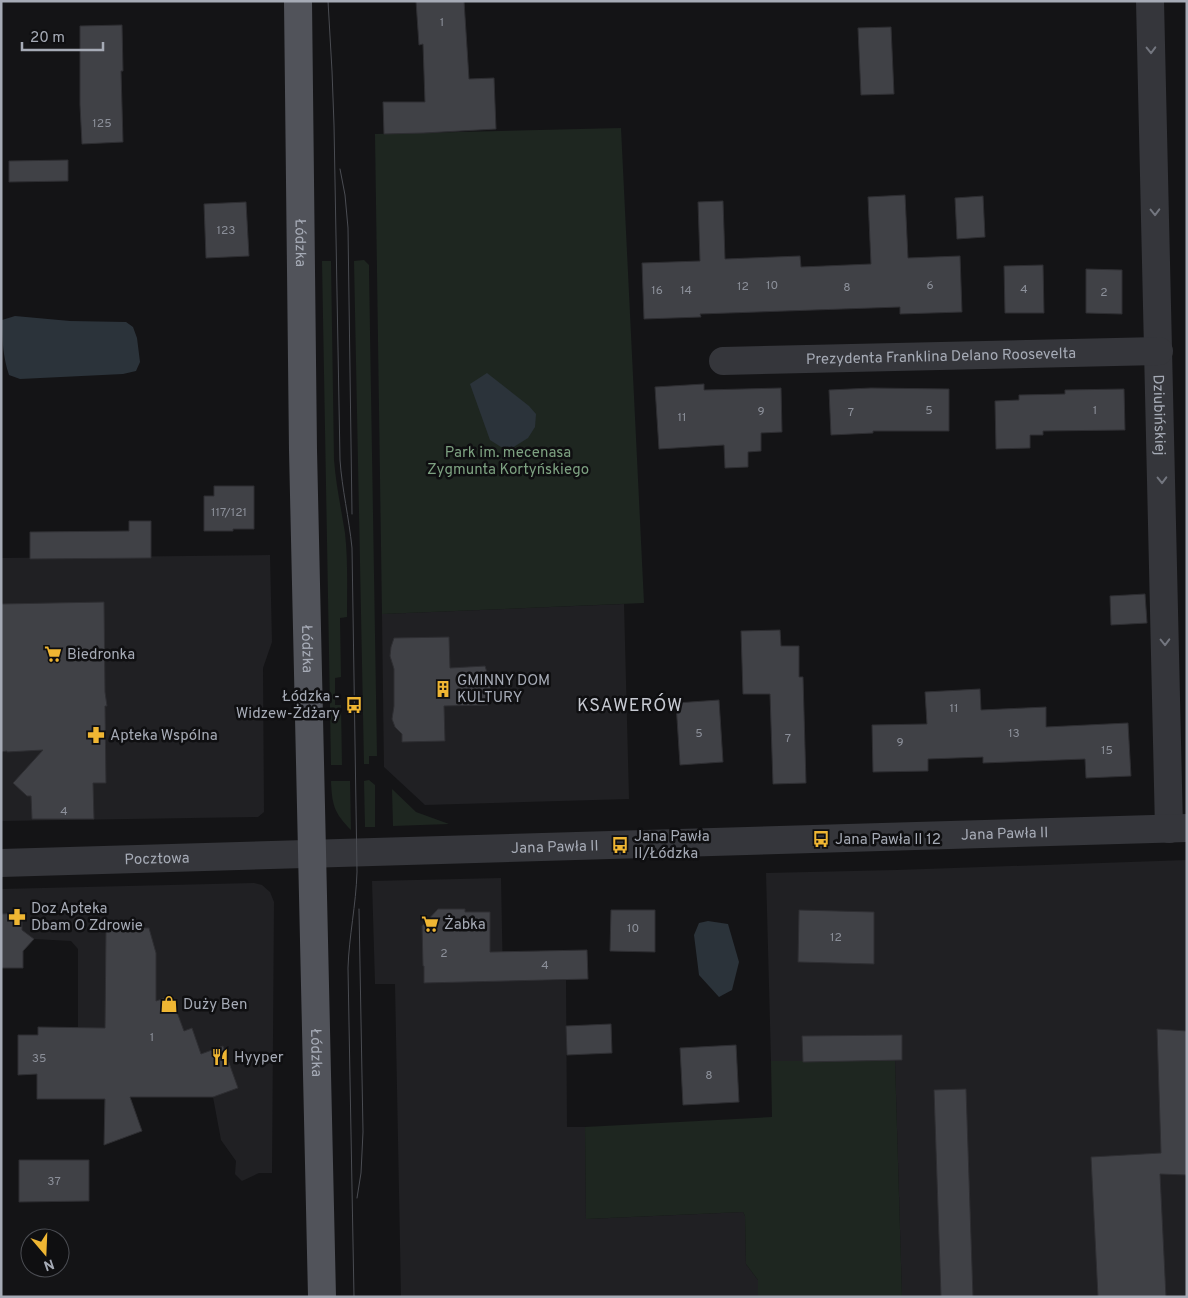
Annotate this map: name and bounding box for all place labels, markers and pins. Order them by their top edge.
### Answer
supermarket icon: Biedronka [43,644,63,664]
place label: Biedronka [67,646,135,665]
place label: GMINNY DOM KULTURY [457,672,550,708]
building icon: GMINNY DOM KULTURY [433,679,453,699]
place label: Łódzka - Widzew-Żdżary [236,688,340,724]
bus stop icon: Łódzka - Widzew-Żdżary [344,695,364,715]
pharmacy icon: Apteka Wspólna [86,725,106,745]
place label: Apteka Wspólna [110,727,218,746]
place label: Jana Pawła II/Łódzka [634,828,710,864]
bus stop icon: Jana Pawła II 12 [811,829,831,849]
place label: Jana Pawła II 12 [835,831,941,850]
bus stop icon: Jana Pawła II/Łódzka [610,835,630,855]
place label: Doz Apteka Dbam O Zdrowie [31,900,143,936]
pharmacy icon: Doz Apteka Dbam O Zdrowie [7,907,27,927]
supermarket icon: Żabka [420,914,440,934]
place label: Żabka [444,915,486,935]
shop icon: Duży Ben [159,994,179,1014]
place label: Duży Ben [183,996,247,1015]
restaurant icon: Hyyper [210,1047,230,1067]
place label: Hyyper [234,1049,284,1068]

